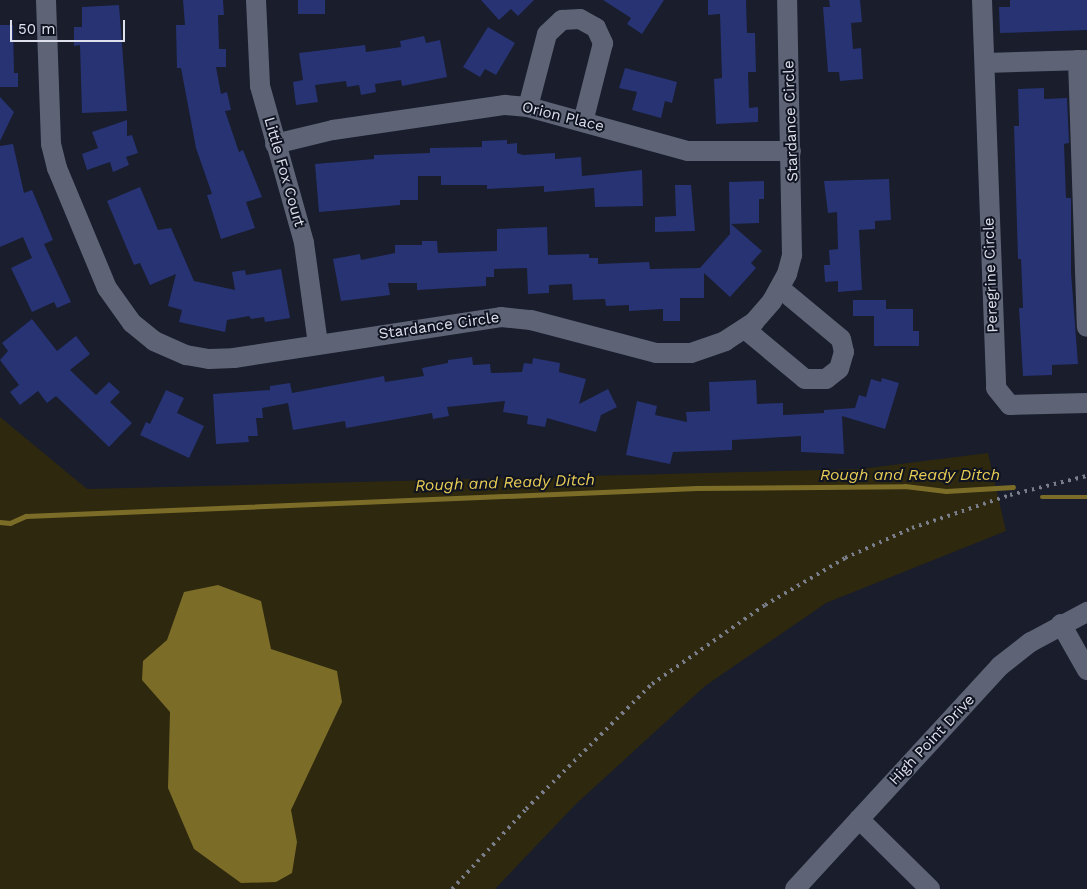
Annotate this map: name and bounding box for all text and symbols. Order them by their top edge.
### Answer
scale bar [12,10,128,42]
text: 50 m [18,20,55,38]
street label: Stardance Circle [780,60,802,182]
street label: Orion Place [520,98,606,136]
street label: Little Fox Court [260,115,308,229]
street label: Peregrine Circle [980,217,1002,333]
street label: Stardance Circle [378,309,500,343]
water label: Rough and Ready Ditch [820,465,1000,485]
water label: Rough and Ready Ditch [414,470,596,496]
street label: High Point Drive [885,691,979,789]

